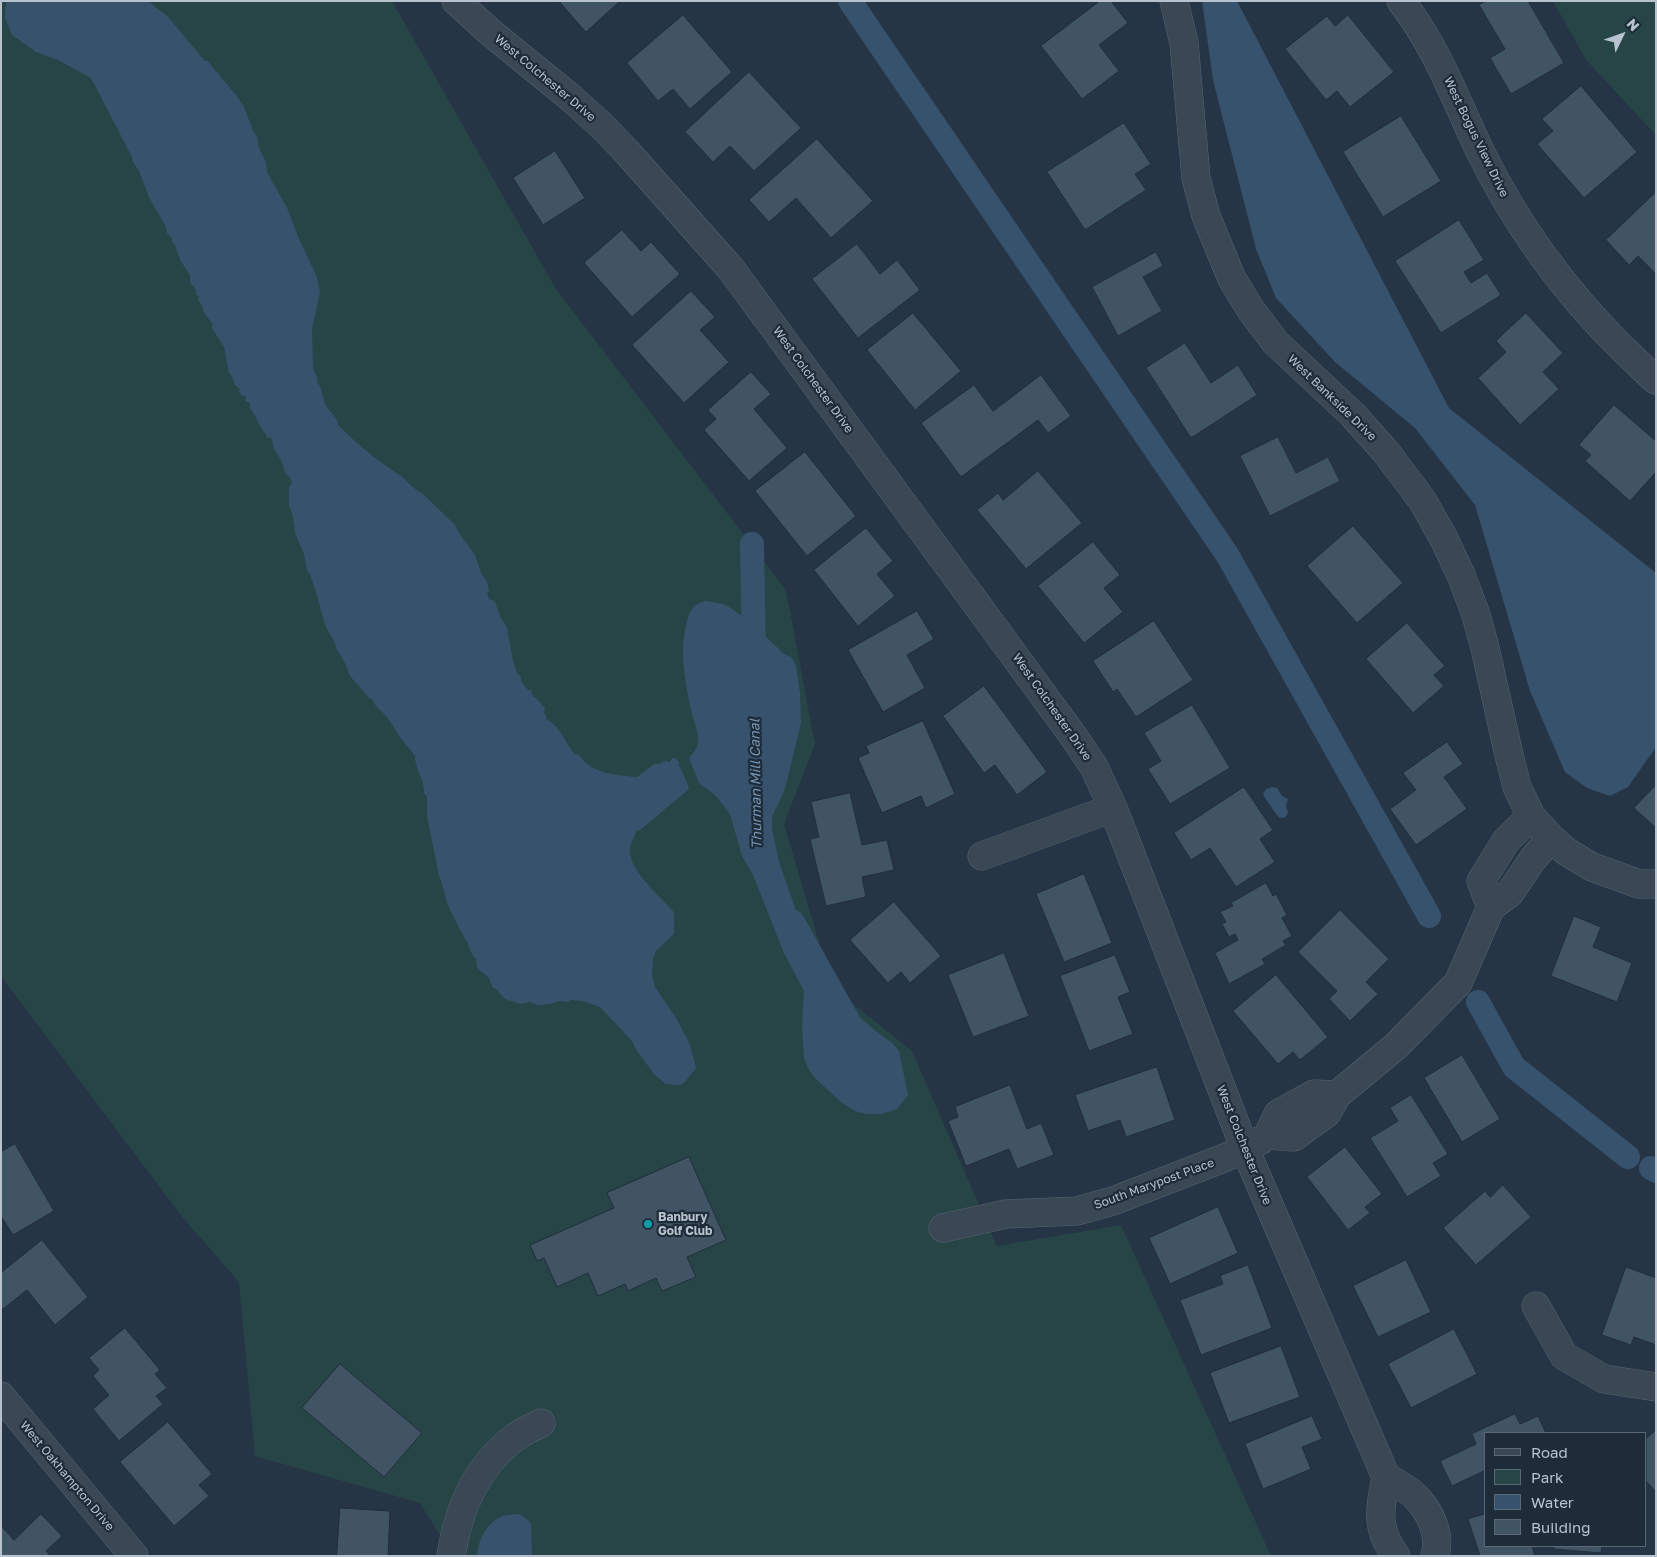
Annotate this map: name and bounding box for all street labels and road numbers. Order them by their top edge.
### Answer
street label: West Colchester Drive [491,31,599,125]
street label: West Bogus View Drive [1441,75,1511,199]
street label: West Colchester Drive [770,324,856,436]
street label: West Bankside Drive [1285,352,1379,444]
street label: West Colchester Drive [1009,651,1095,763]
street label: West Colchester Drive [1213,1083,1275,1207]
street label: South Marypost Place [1092,1156,1216,1212]
street label: West Oakhampton Drive [17,1418,117,1534]

